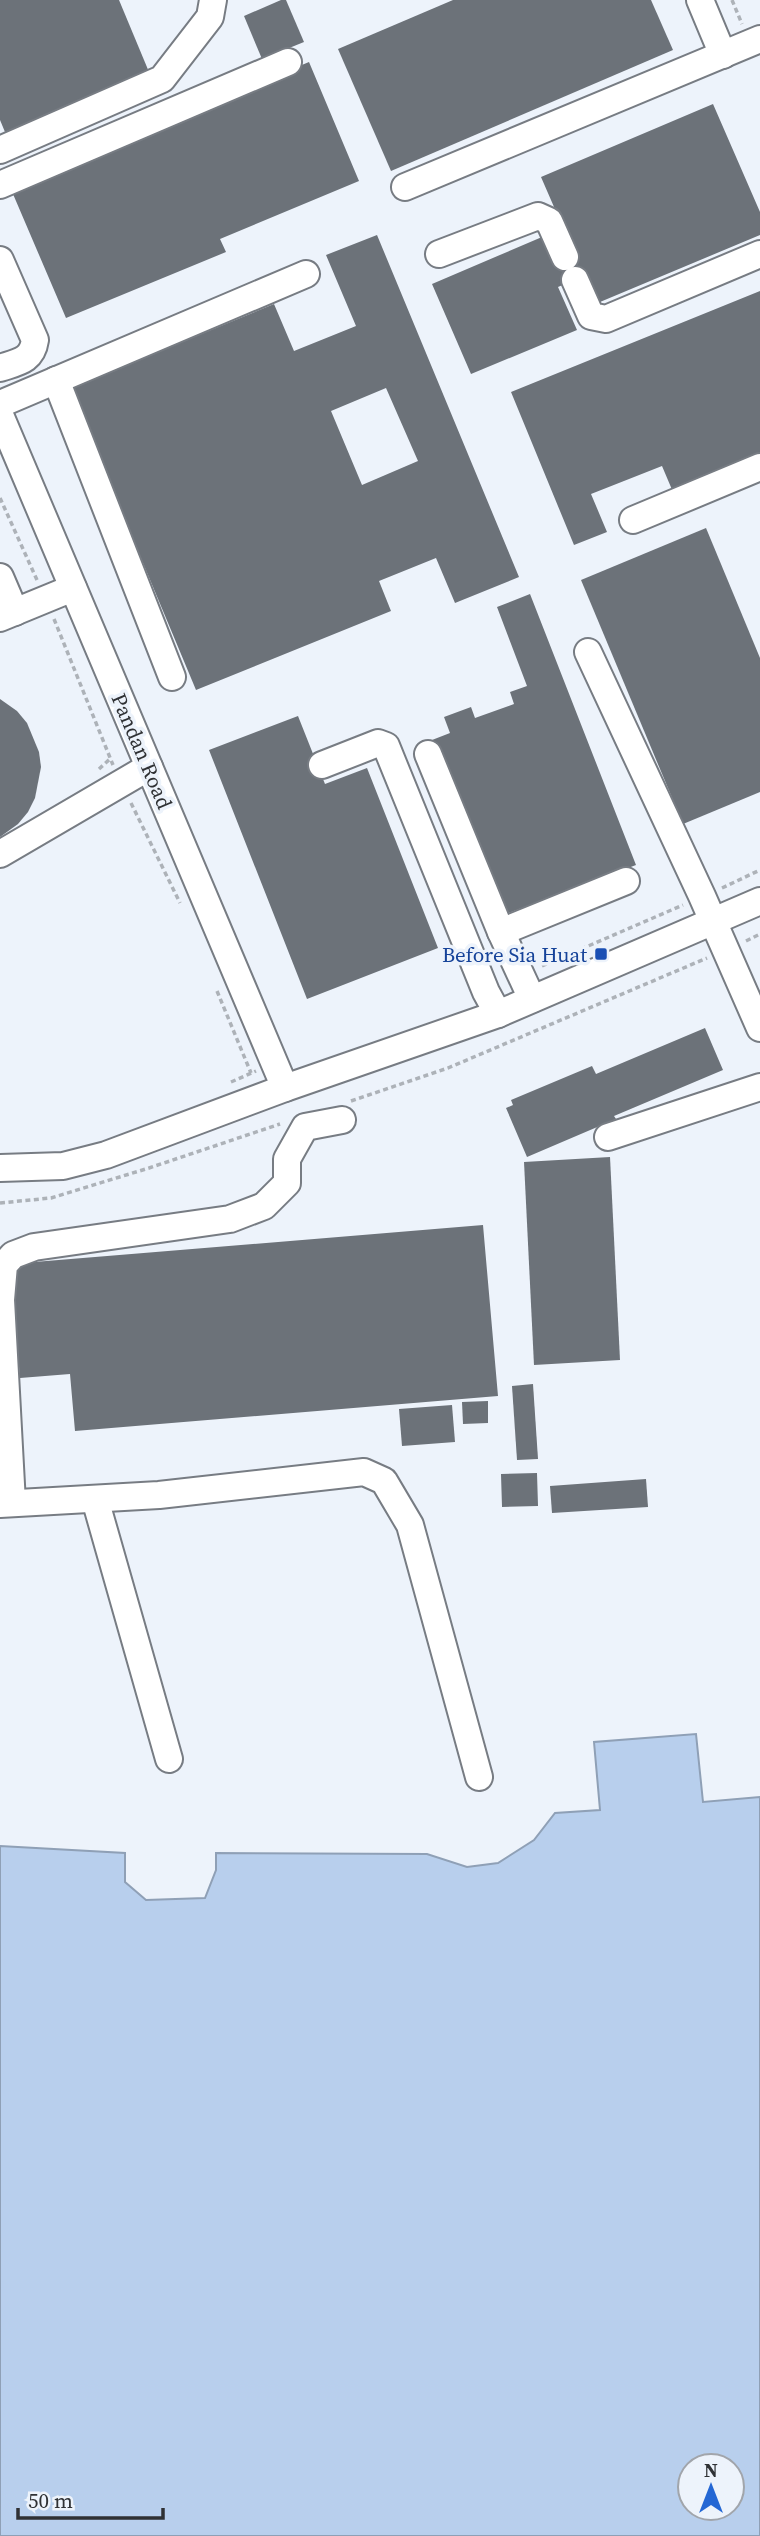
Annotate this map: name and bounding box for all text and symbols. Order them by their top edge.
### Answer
street label: Pandan Road [105,689,179,813]
place label: Before Sia Huat [442,940,587,969]
marker: Before Sia Huat [593,946,609,962]
north arrow [676,2452,746,2522]
text: N [704,2457,718,2483]
scale bar [18,2476,163,2520]
text: 50 m [28,2486,73,2515]

